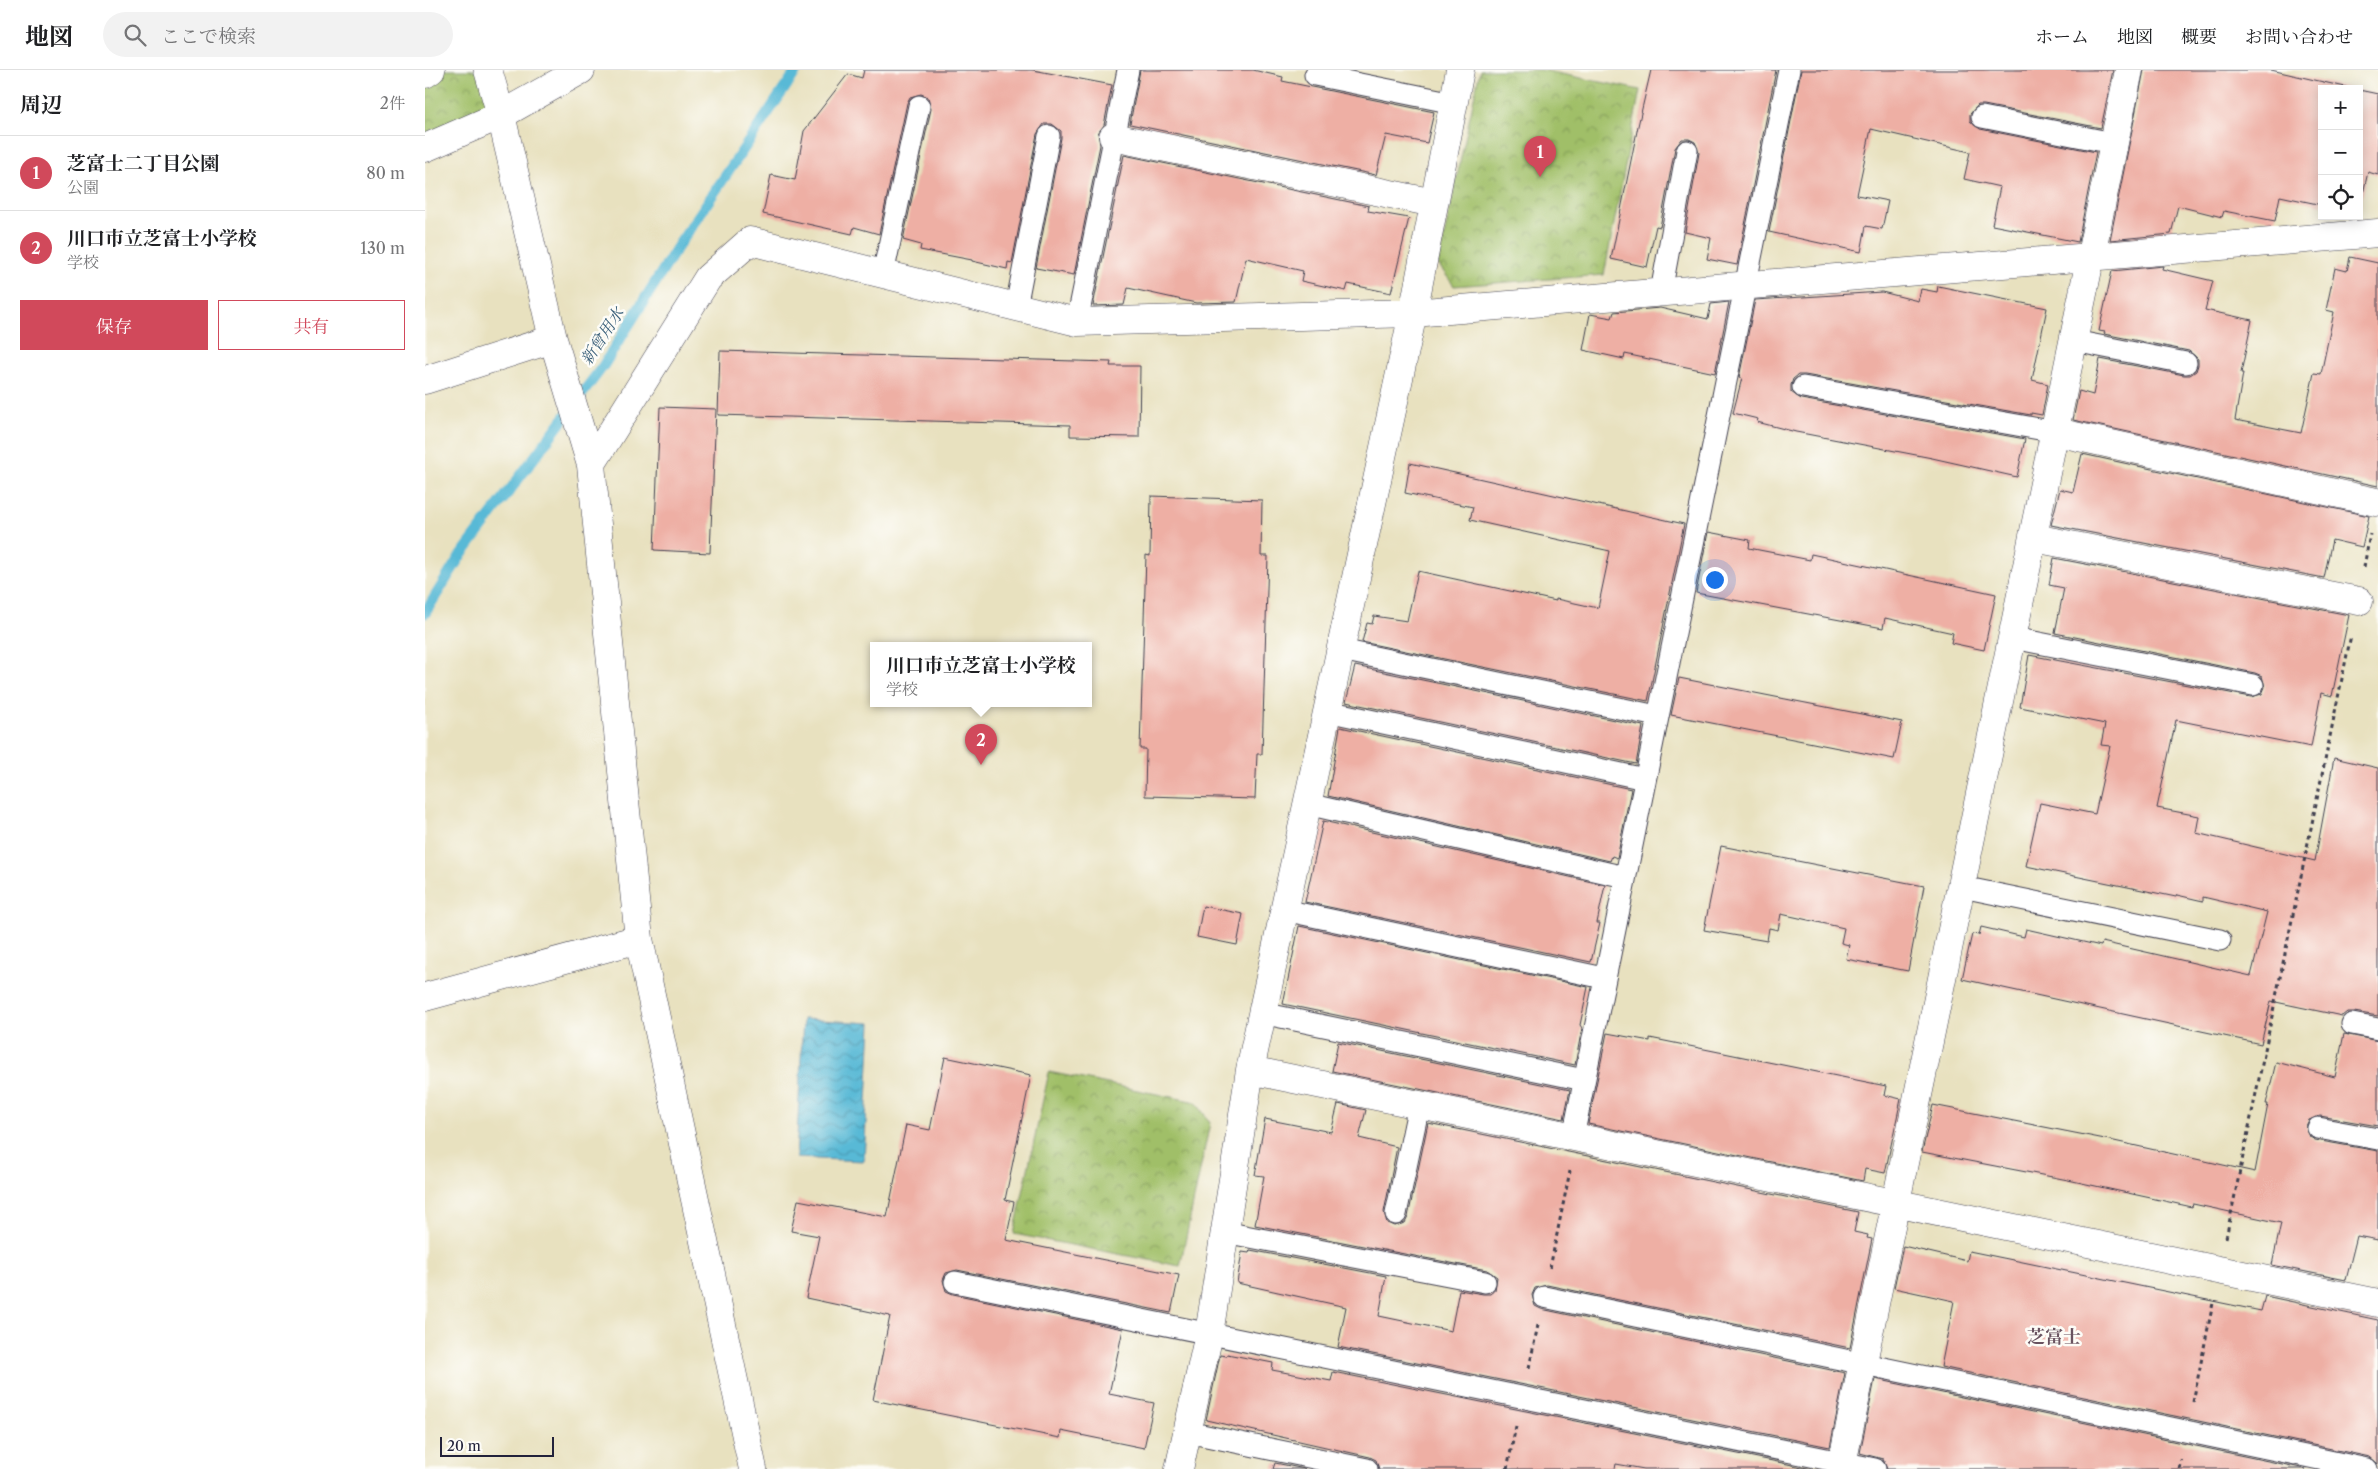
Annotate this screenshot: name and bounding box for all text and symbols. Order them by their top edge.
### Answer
search box [103,12,453,57]
icon: search [121,21,149,49]
text: 地図 [25,22,73,51]
text: ここで検索 [161,25,256,48]
text: ホーム [2035,26,2089,48]
text: 地図 [2117,26,2153,48]
text: 概要 [2181,26,2217,48]
text: お問い合わせ [2245,26,2353,48]
map controls [2318,85,2363,220]
button: + [2318,85,2363,130]
text: 周辺 [20,92,62,117]
text: 2件 [380,93,405,113]
button: − [2318,130,2363,175]
pin: 1 [1524,136,1556,177]
text: 芝富士二丁目公園 [67,152,219,175]
text: 1 [32,163,40,183]
text: 80 m [366,163,405,183]
button: locate [2318,175,2363,220]
text: 公園 [67,177,99,197]
text: 川口市立芝富士小学校 [67,227,257,250]
text: 2 [31,238,41,258]
text: 130 m [360,238,405,258]
text: 学校 [67,252,99,272]
button: 保存 [20,300,208,350]
button: 共有 [218,300,405,350]
water label: 新曾用水 [576,302,629,368]
your location [1702,567,1728,593]
popup [870,642,1092,707]
text: 川口市立芝富士小学校 [886,654,1076,677]
text: 学校 [886,679,918,699]
pin: 2 [965,724,997,765]
district label: 芝富士 [2027,1326,2081,1348]
scale bar [440,1434,554,1457]
text: 20 m [447,1437,481,1455]

